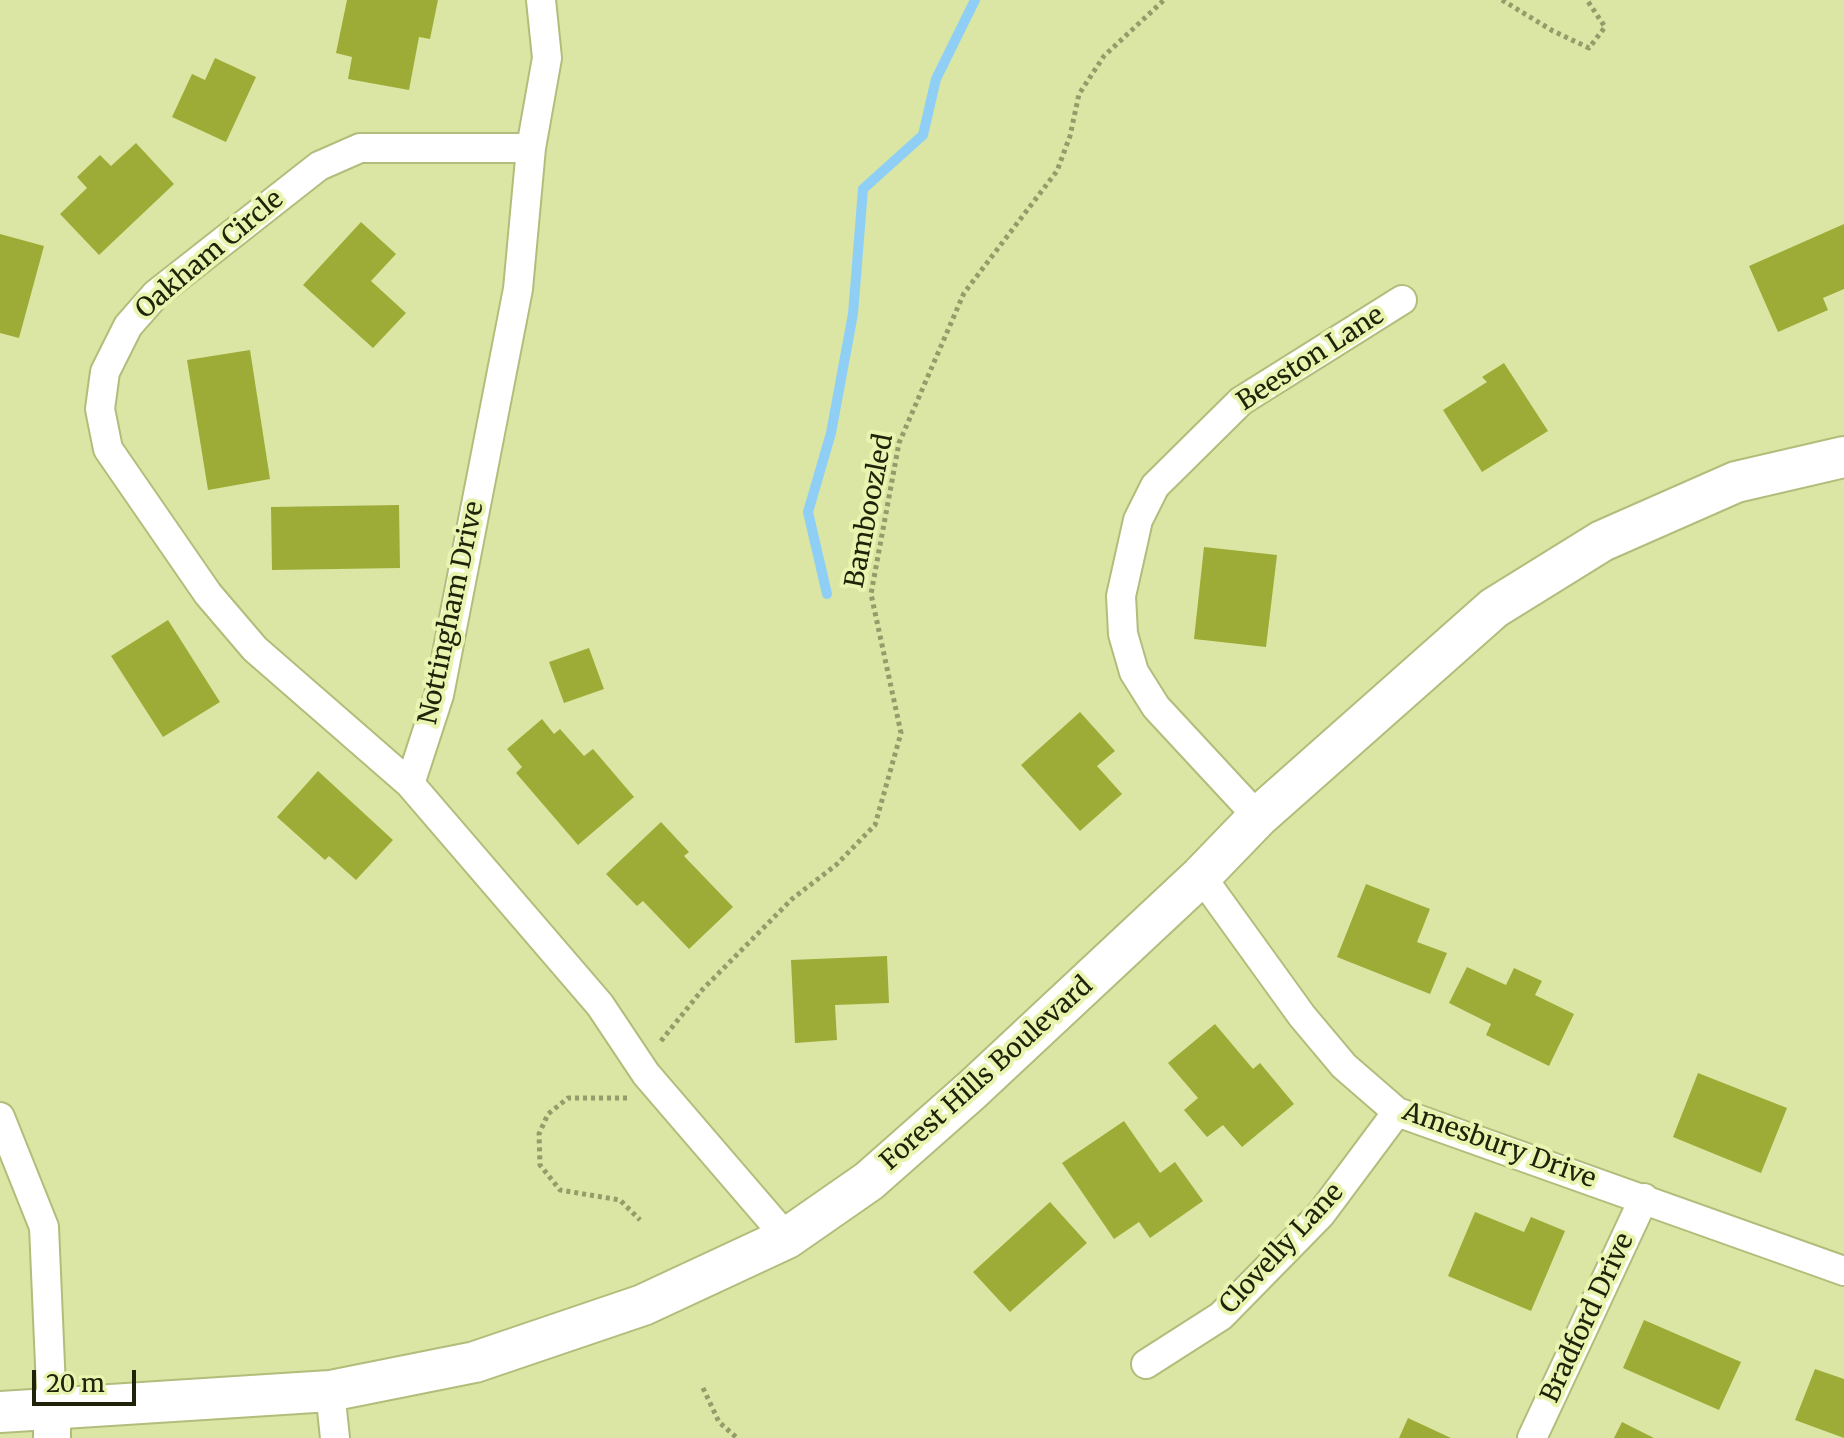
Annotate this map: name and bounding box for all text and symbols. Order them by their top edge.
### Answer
street label: Oakham Circle [130,184,290,326]
street label: Beeston Lane [1232,300,1390,418]
street label: Bamboozled [840,431,900,591]
street label: Nottingham Drive [413,499,491,727]
street label: Forest Hills Boulevard [875,971,1099,1177]
street label: Amesbury Drive [1398,1097,1600,1195]
street label: Clovelly Lane [1214,1177,1350,1321]
street label: Bradford Drive [1535,1228,1641,1408]
scale bar [36,1354,140,1404]
text: 20 m [46,1368,105,1399]

